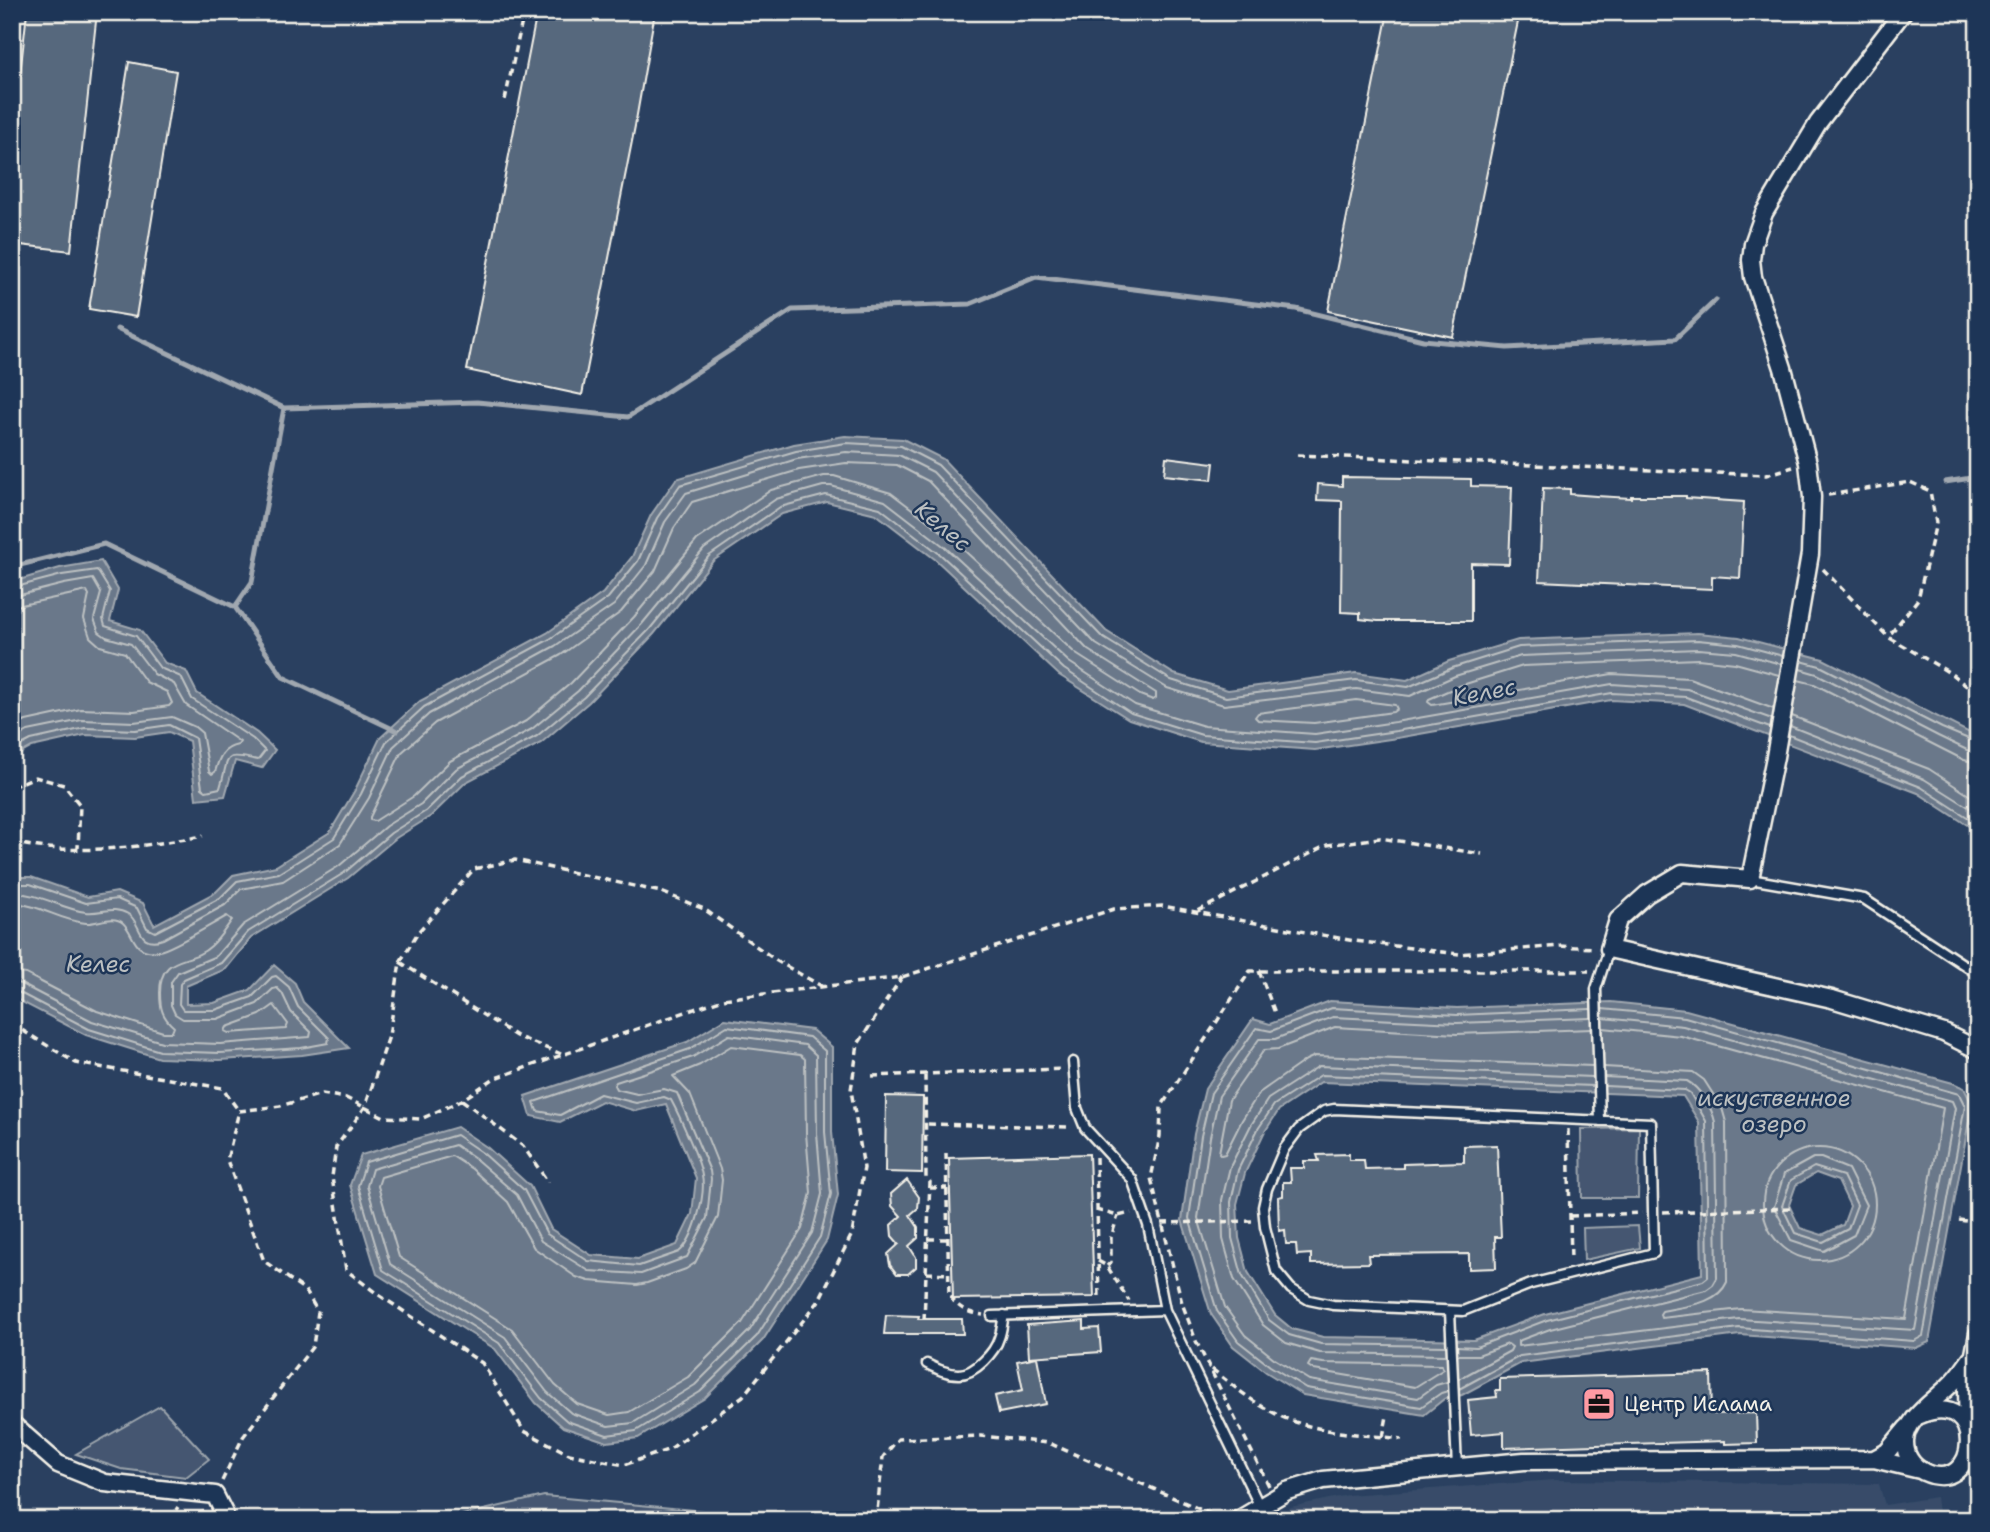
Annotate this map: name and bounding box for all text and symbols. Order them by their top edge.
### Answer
water label: Келес [909,494,977,558]
water label: Келес [1450,671,1518,713]
water label: Келес [66,949,130,979]
water label: искуственное озеро [1697,1083,1851,1139]
office icon: Центр Ислама [1580,1385,1618,1423]
place label: Центр Ислама [1624,1390,1772,1418]

